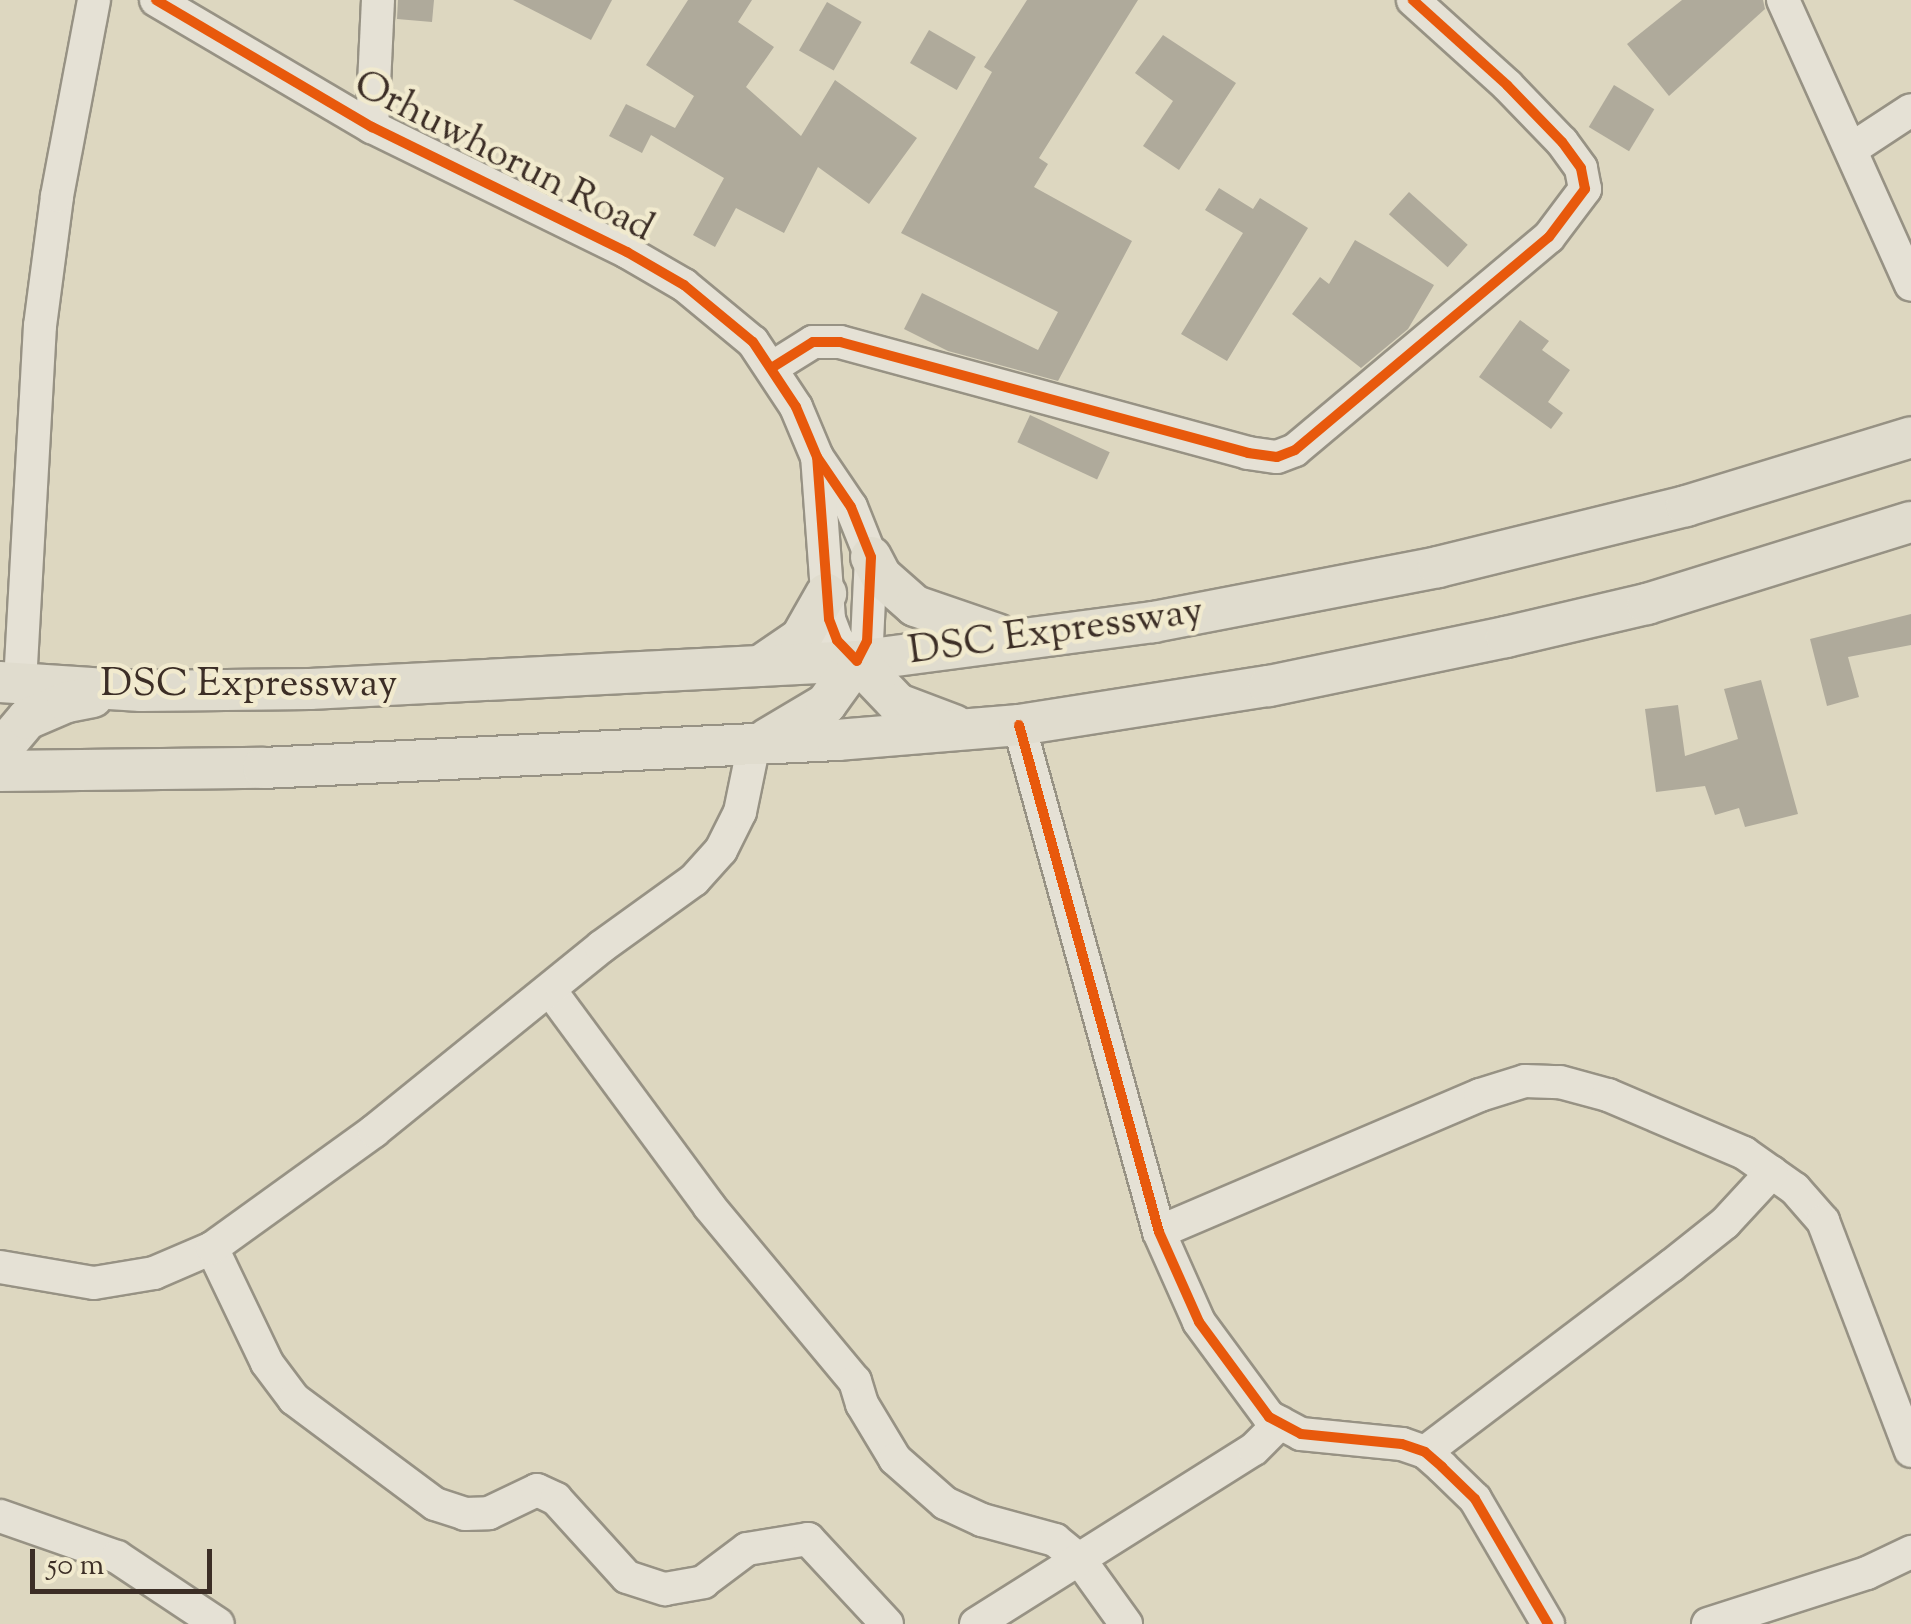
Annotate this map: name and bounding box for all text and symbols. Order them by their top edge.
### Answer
street label: Orhuwhorun Road [345,62,661,254]
street label: DSC Expressway [906,589,1206,677]
street label: DSC Expressway [101,662,397,710]
scale bar [35,1529,218,1591]
text: 50 m [47,1545,104,1588]

